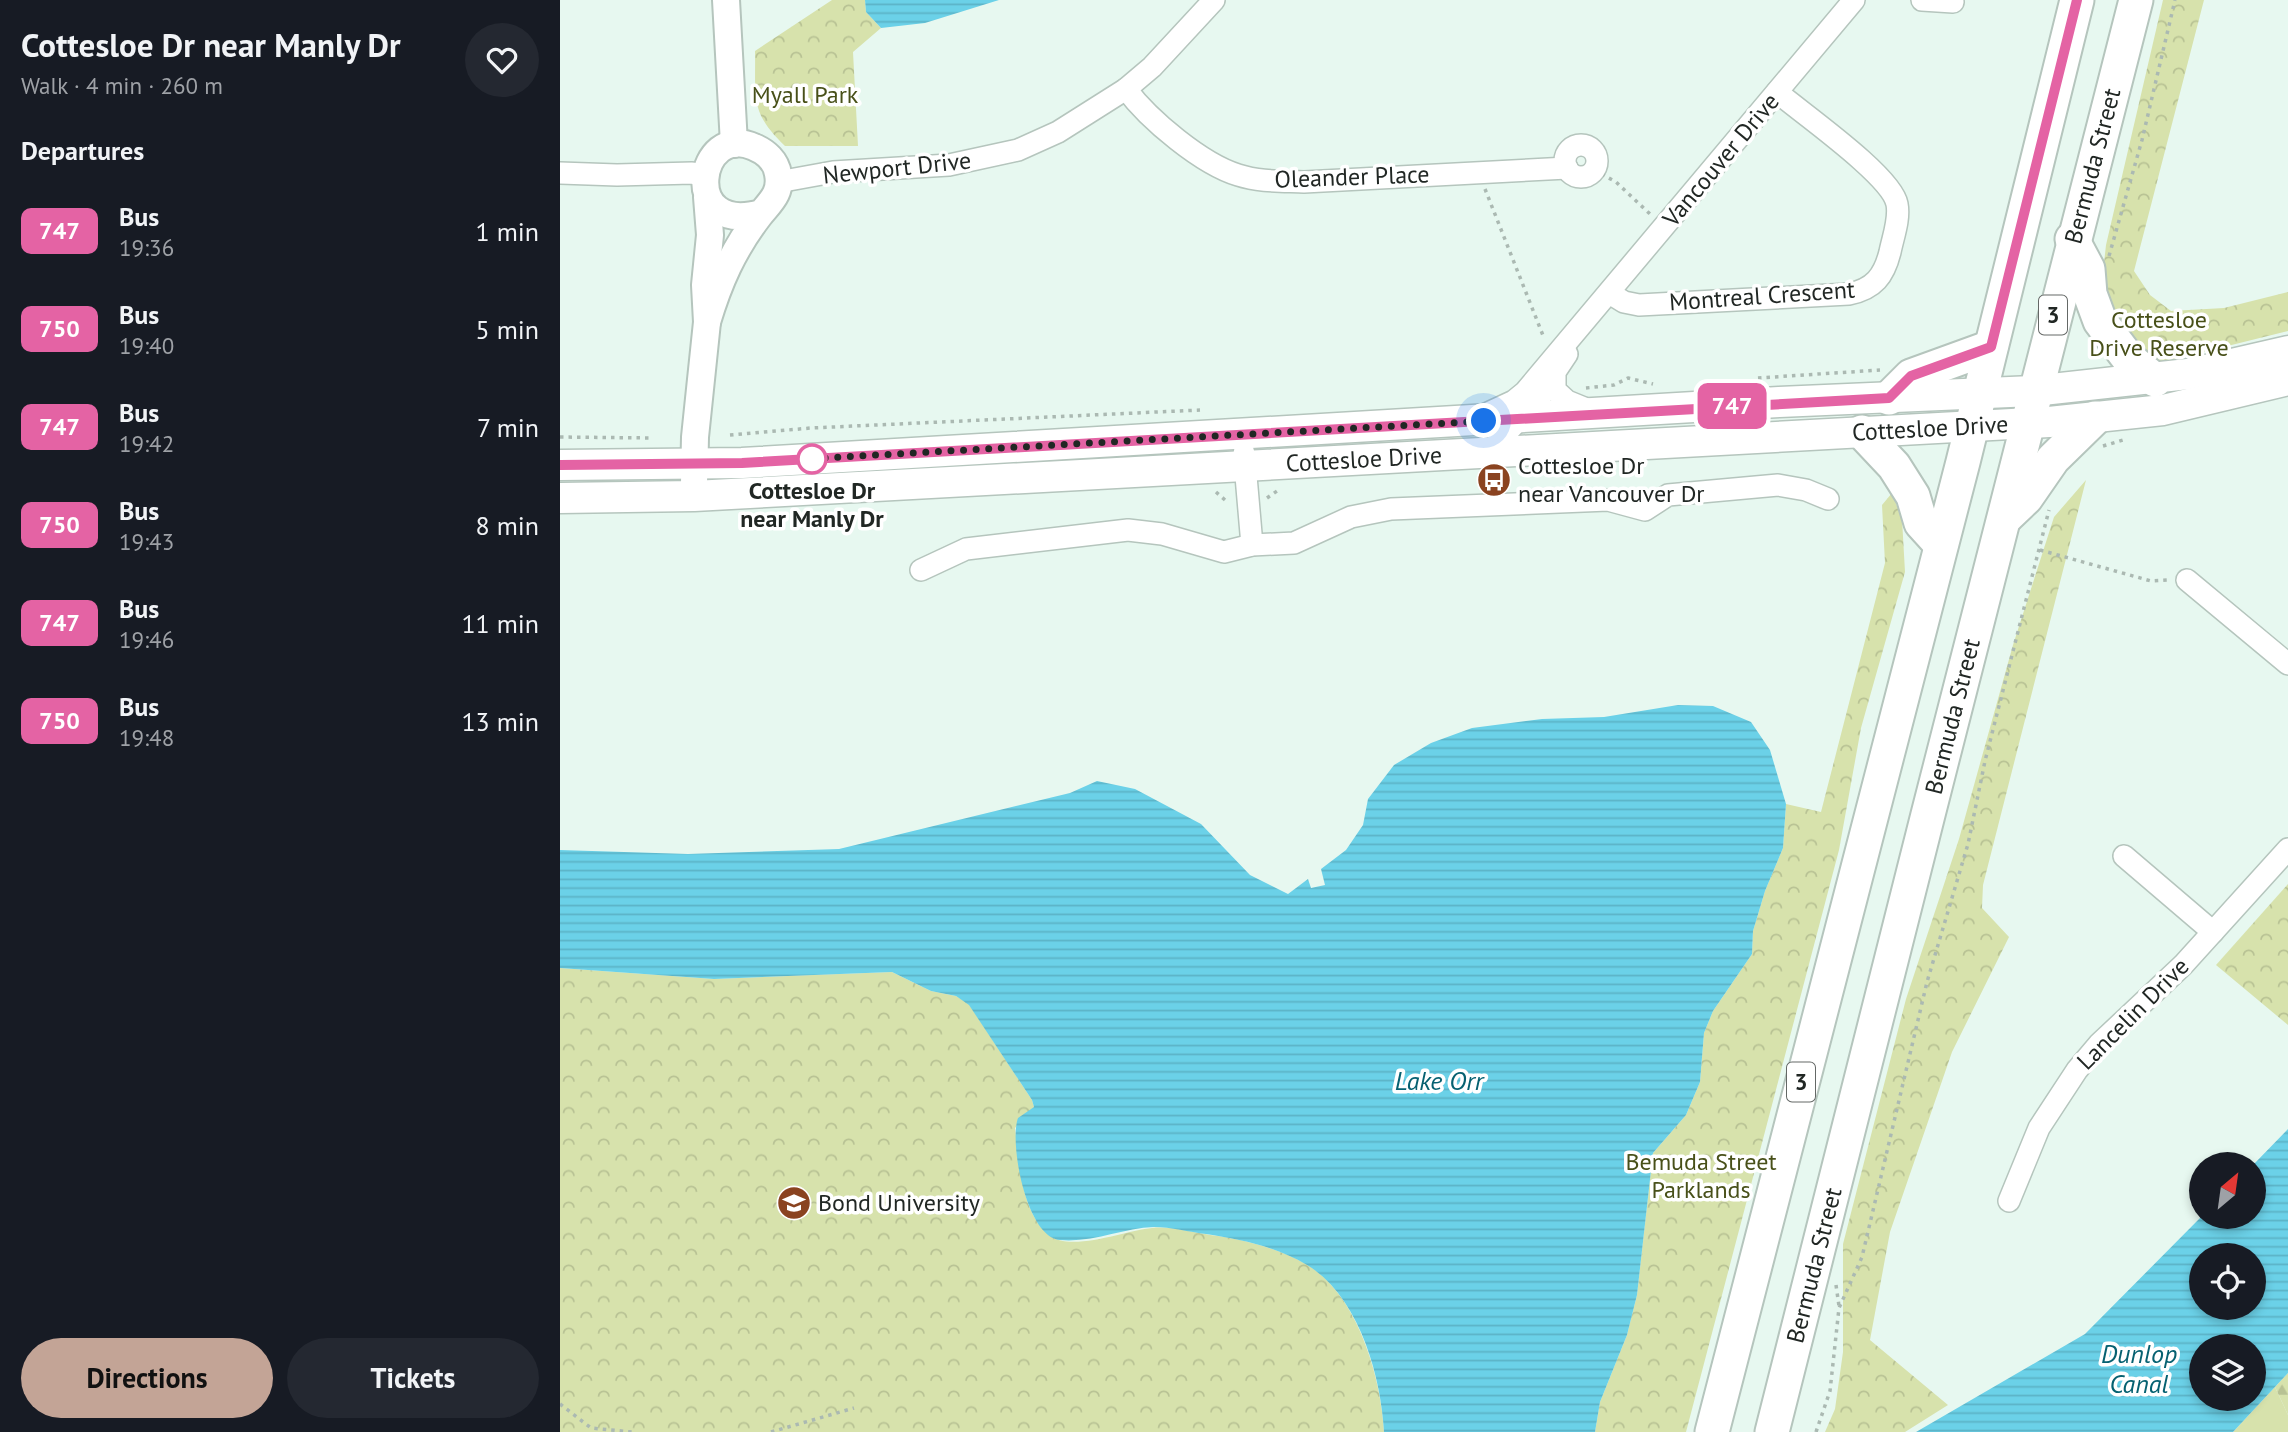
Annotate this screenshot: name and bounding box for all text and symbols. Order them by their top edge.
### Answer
text: Cottesloe Dr near Manly Dr [21,23,401,66]
button: heart [465,23,539,97]
text: Walk · 4 min · 260 m [21,71,223,100]
park label: Myall Park [752,79,859,110]
street label: Bermuda Street [2057,85,2127,247]
street label: Vancouver Drive [1655,86,1786,234]
text: Departures [21,134,144,167]
street label: Newport Drive [821,144,973,191]
street label: Oleander Place [1274,158,1430,195]
text: Bus [119,200,159,233]
text: 747 [39,215,80,246]
text: 1 min [476,215,539,248]
text: 19:36 [119,233,174,262]
street label: Montreal Crescent [1668,274,1856,317]
road number: 3 [2039,296,2067,334]
text: Bus [119,298,159,331]
park label: Cottesloe Drive Reserve [2089,304,2229,363]
text: 750 [39,313,80,344]
text: 5 min [476,313,539,346]
text: 19:40 [119,331,174,360]
line badge: 747 [1692,383,1772,429]
text: 747 [1712,390,1752,421]
text: Bus [119,396,159,429]
your location [1466,403,1501,438]
street label: Cottesloe Drive [1851,408,2009,448]
text: 747 [39,411,80,442]
text: 7 min [477,411,539,444]
text: 19:42 [119,429,174,458]
street label: Cottesloe Drive [1285,439,1443,479]
marker: Cottesloe Dr near Manly Dr [797,444,827,474]
place label: Cottesloe Dr near Vancouver Dr [1518,450,1705,509]
bus stop icon: Cottesloe Dr near Vancouver Dr [1475,461,1513,499]
place label: Cottesloe Dr near Manly Dr [740,475,884,534]
text: Bus [119,494,159,527]
text: 750 [39,509,80,540]
text: 8 min [476,509,539,542]
text: 19:43 [119,527,174,556]
text: Bus [119,592,159,625]
text: 747 [39,607,80,638]
text: 11 min [461,607,539,640]
text: 19:46 [119,625,174,654]
street label: Bermuda Street [1918,635,1987,797]
text: Bus [119,690,159,723]
text: 750 [39,705,80,736]
text: 13 min [461,705,539,738]
text: 19:48 [119,723,174,752]
street label: Lancelin Drive [2070,951,2195,1076]
road number: 3 [1787,1063,1815,1102]
water label: Lake Orr [1395,1064,1485,1097]
park label: Bemuda Street Parklands [1625,1146,1777,1205]
north arrow [2189,1152,2266,1228]
map controls [2189,1152,2266,1411]
school or university icon: Bond University [775,1184,813,1222]
street label: Bermuda Street [1779,1184,1849,1346]
place label: Bond University [818,1187,980,1218]
button: locate [2189,1243,2266,1320]
button: layers [2189,1334,2266,1411]
water label: Dunlop Canal [2101,1337,2177,1400]
button: Directions [21,1338,273,1418]
button: Tickets [287,1338,539,1418]

